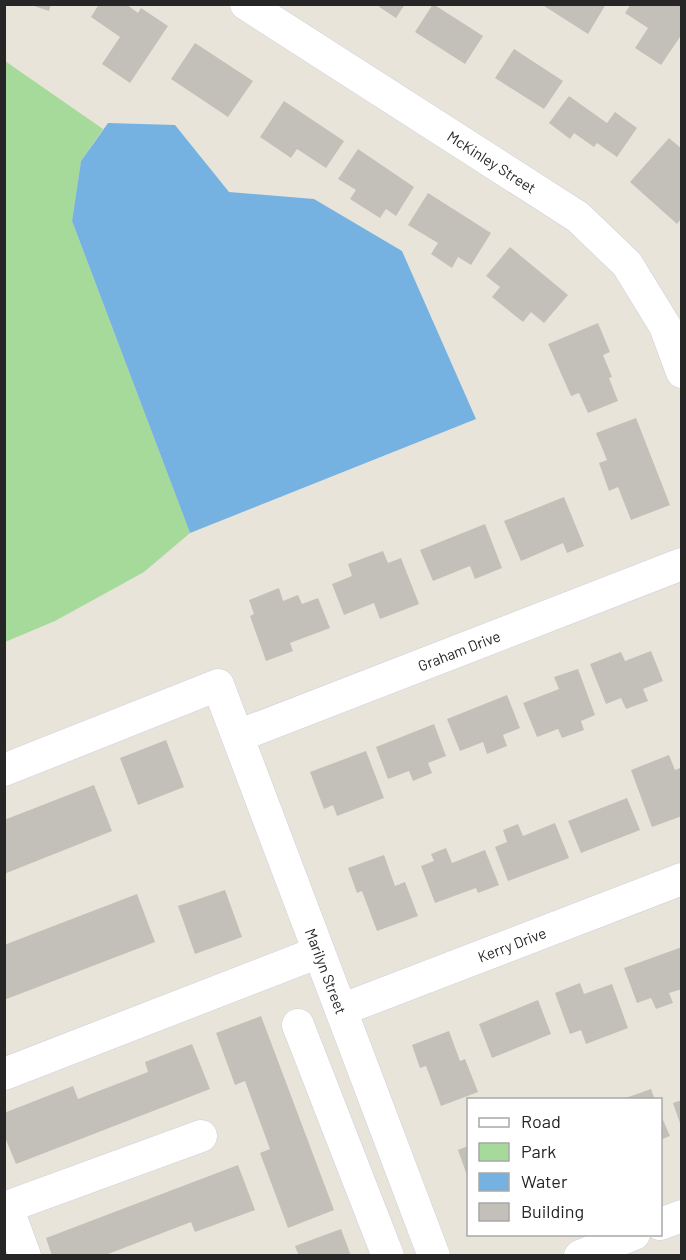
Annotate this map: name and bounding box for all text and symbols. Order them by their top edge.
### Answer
street label: McKinley Street [444,127,539,197]
street label: Graham Drive [415,626,503,674]
street label: Kerry Drive [475,923,549,966]
street label: Marilyn Street [302,926,351,1016]
legend [467,1098,662,1236]
text: Road [521,1110,561,1132]
text: Park [521,1140,556,1162]
text: Water [521,1170,568,1192]
text: Building [521,1200,584,1222]

